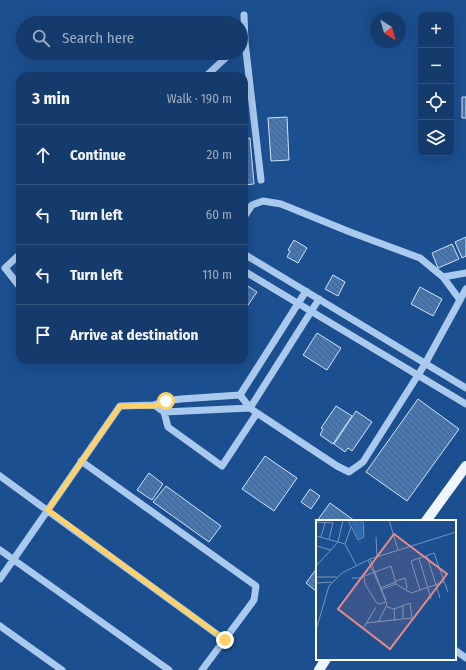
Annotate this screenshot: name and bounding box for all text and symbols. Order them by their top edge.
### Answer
north arrow [370,12,406,48]
map controls [418,12,454,156]
button: + [418,12,454,48]
search box [16,16,248,60]
icon: search [30,27,52,49]
text: Search here [62,29,134,47]
button: − [418,48,454,84]
button: locate [418,84,454,120]
text: 3 min [32,88,70,109]
text: Walk · 190 m [167,91,232,106]
button: layers [418,120,454,156]
icon: ahead [32,144,54,166]
text: Continue [70,146,126,164]
text: 20 m [206,147,232,162]
icon: left [32,204,54,226]
text: Turn left [70,206,123,224]
text: 60 m [206,207,232,222]
icon: left [32,264,54,286]
text: Turn left [70,266,123,284]
text: 110 m [202,267,232,282]
icon: arrive [32,324,54,346]
text: Arrive at destination [70,326,198,344]
route start [157,392,175,410]
inset map [316,520,456,660]
route end [216,631,234,649]

